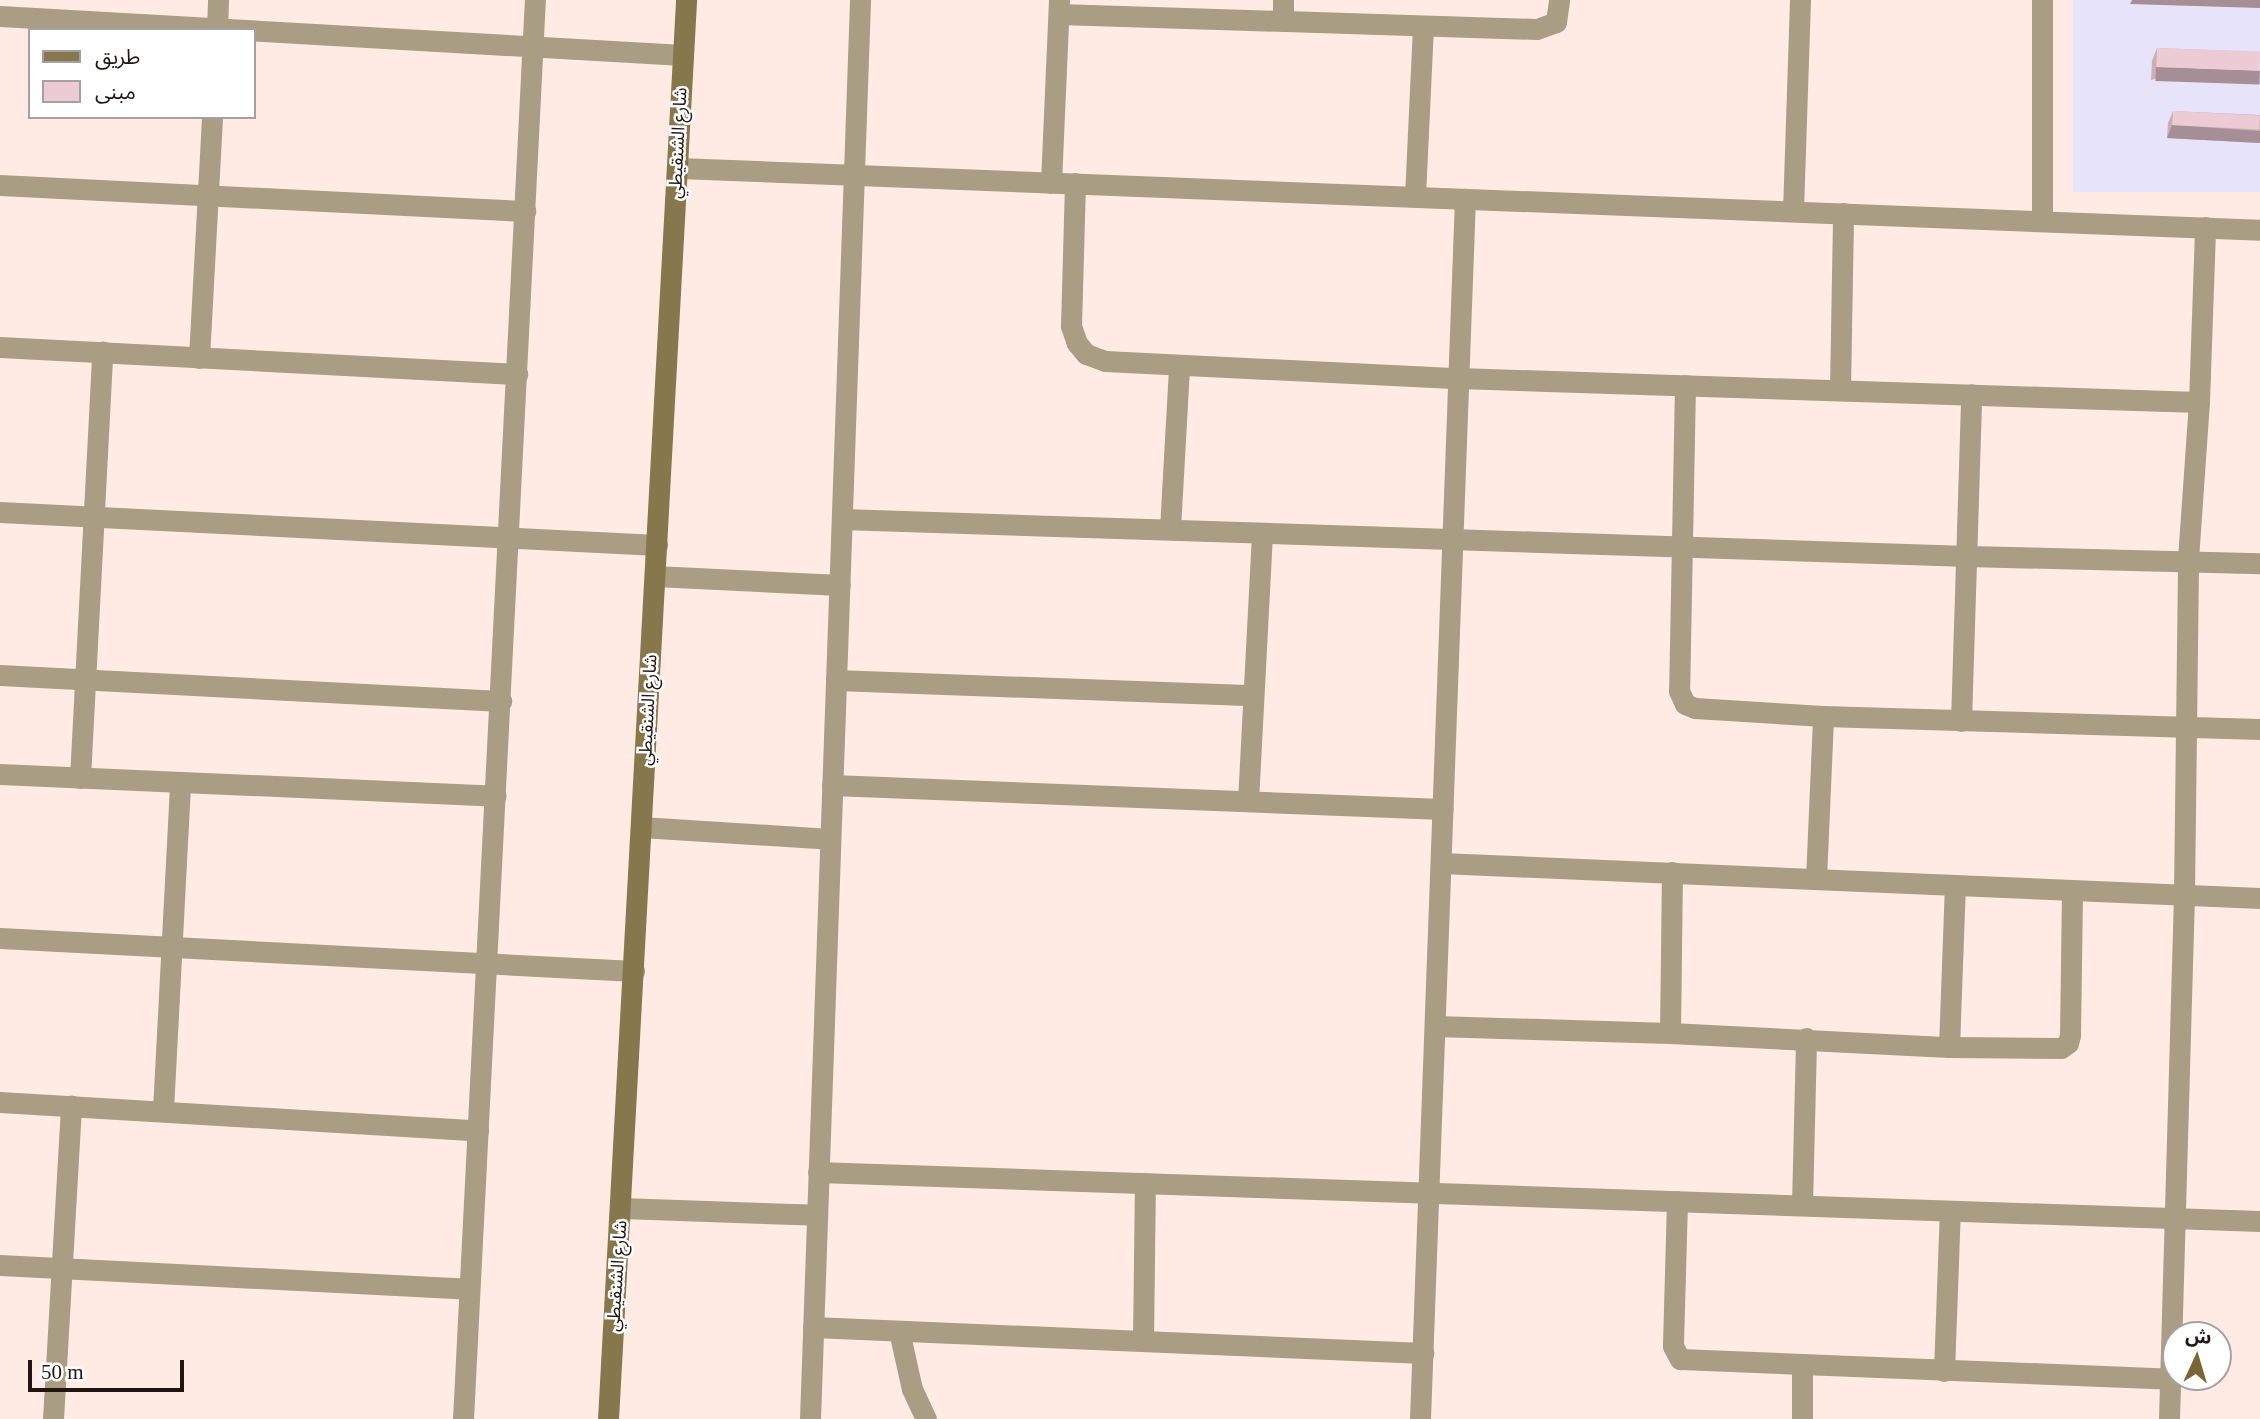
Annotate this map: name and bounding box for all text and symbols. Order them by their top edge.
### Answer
legend [28,28,256,119]
text: طريق [95,45,140,69]
text: مبنى [95,80,136,104]
street label: شارع الشنقيطي [664,87,692,199]
street label: شارع الشنقيطي [634,654,662,766]
street label: شارع الشنقيطي [602,1220,632,1332]
north arrow [2162,1321,2232,1391]
text: ش [2185,1325,2212,1348]
scale bar [32,1346,187,1390]
text: 50 m [41,1360,84,1384]

